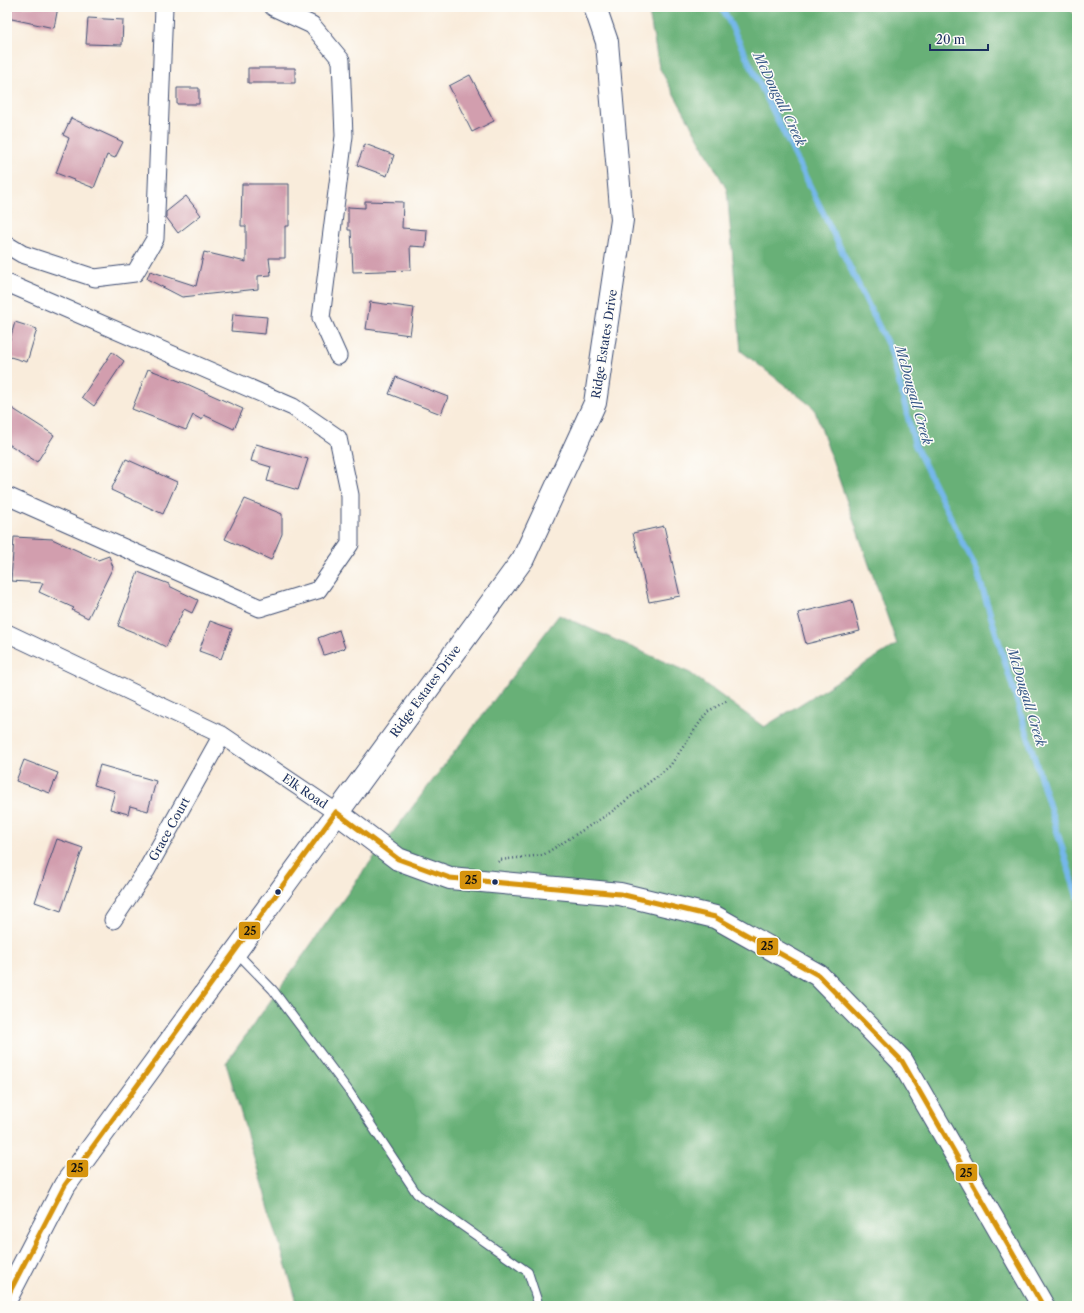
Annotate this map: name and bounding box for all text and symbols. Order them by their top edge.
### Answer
scale bar [930,26,988,52]
text: 20 m [936,32,965,47]
water label: McDougall Creek [749,48,810,149]
street label: Ridge Estates Drive [588,288,620,400]
water label: McDougall Creek [892,342,936,447]
street label: Ridge Estates Drive [386,642,464,740]
water label: McDougall Creek [1004,644,1050,749]
street label: Elk Road [279,770,331,812]
street label: Grace Court [145,794,193,863]
line badge: 25 [459,870,482,890]
text: 25 [465,873,477,887]
unlabelled marker [490,877,500,887]
unlabelled marker [273,887,283,897]
line badge: 25 [238,921,261,940]
text: 25 [244,924,256,938]
line badge: 25 [756,937,779,956]
text: 25 [761,939,773,953]
line badge: 25 [66,1159,89,1178]
text: 25 [71,1161,83,1175]
line badge: 25 [955,1163,978,1182]
text: 25 [960,1166,972,1180]

